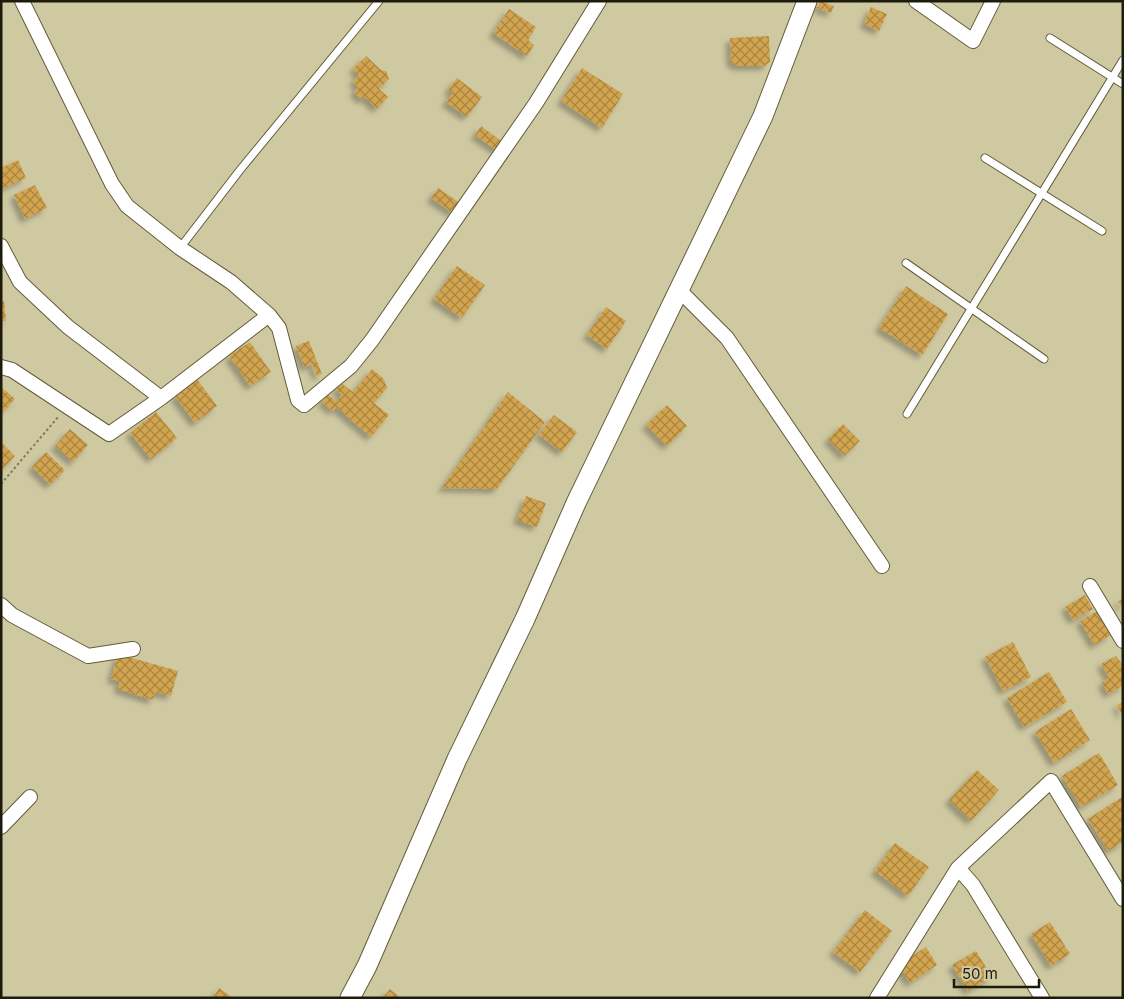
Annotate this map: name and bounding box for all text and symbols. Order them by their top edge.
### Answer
scale bar [954,956,1039,988]
text: 50 m [962,964,998,983]

